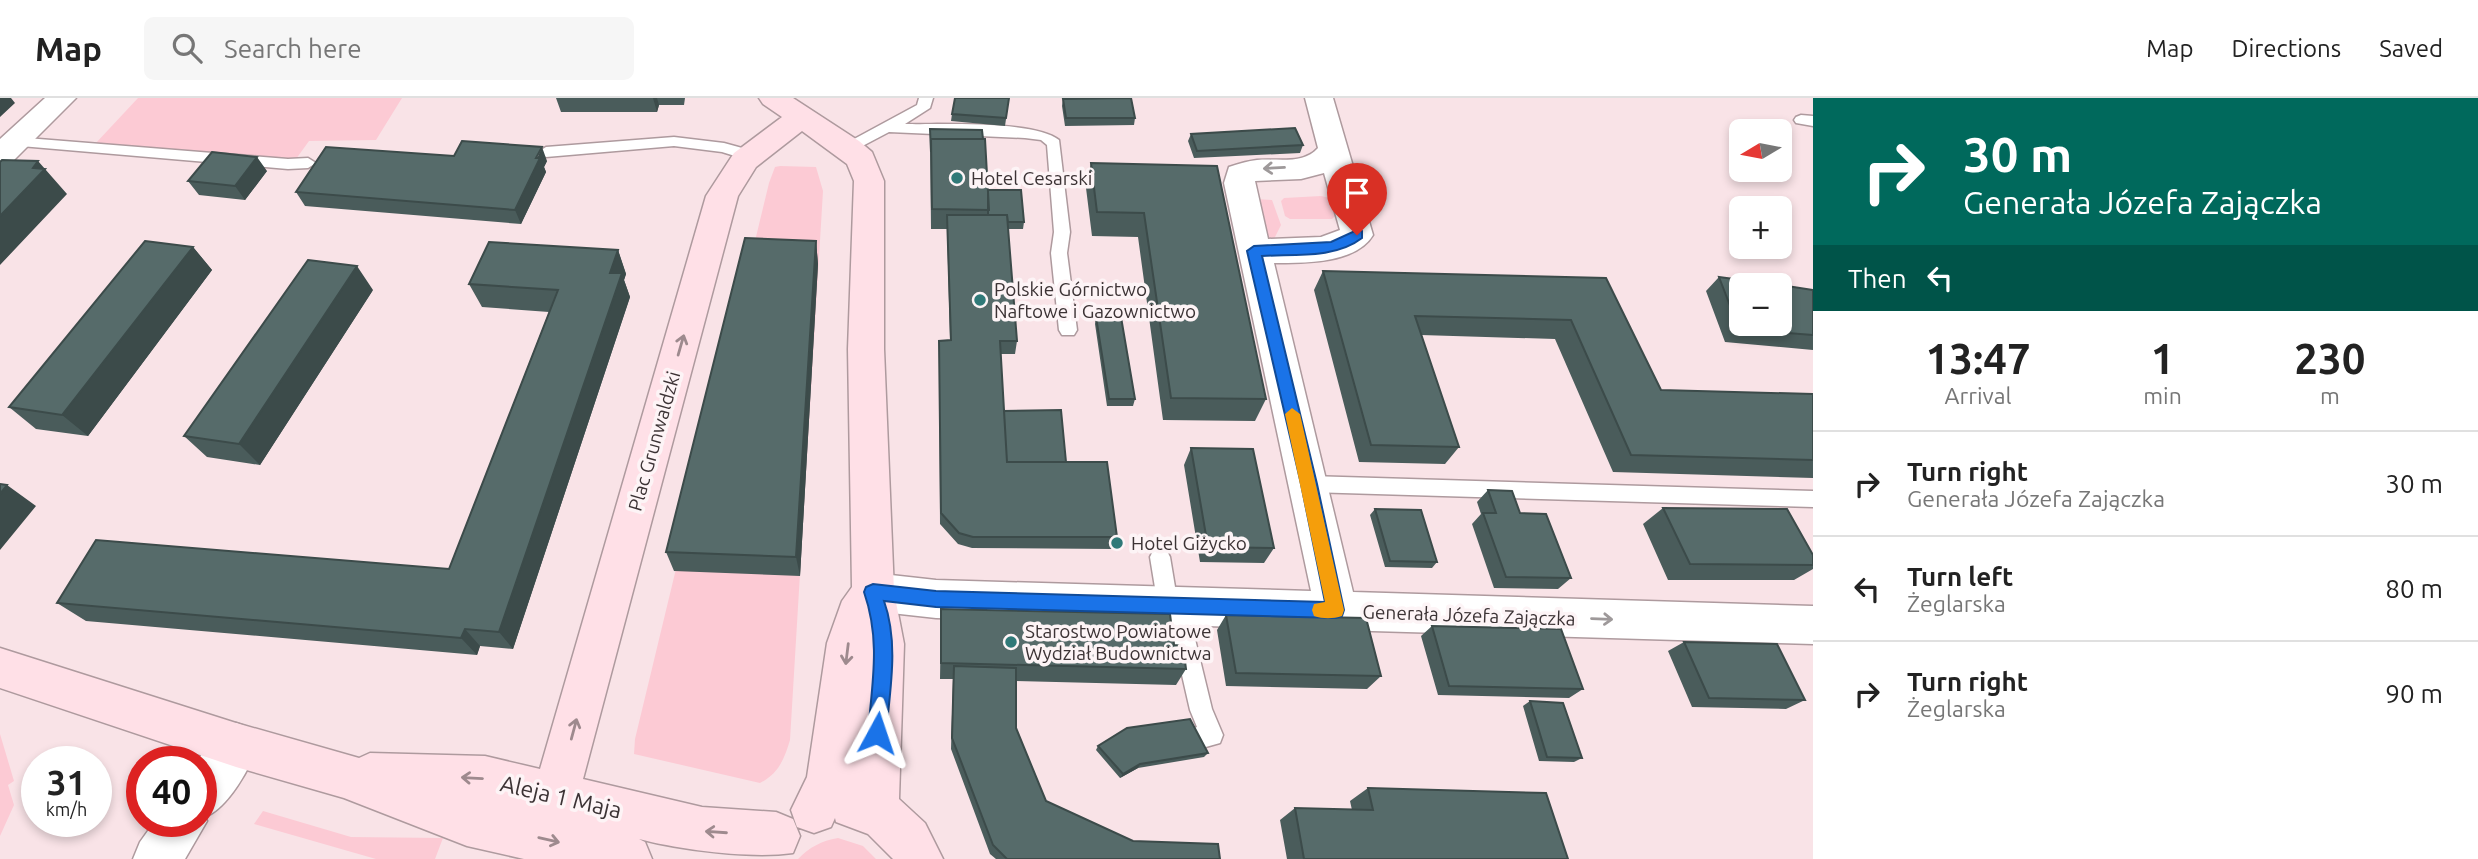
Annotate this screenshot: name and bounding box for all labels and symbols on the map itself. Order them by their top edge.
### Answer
north arrow [1729,119,1792,182]
one-way arrow [1263,162,1286,175]
pin [1327,163,1387,235]
place label: Hotel Cesarski [971,167,1092,189]
marker: Hotel Cesarski [949,170,965,186]
place label: Polskie Górnictwo Naftowe i Gazownictwo [994,278,1196,322]
marker: Polskie Górnictwo Naftowe i Gazownictwo [972,292,988,308]
one-way arrow [675,334,688,356]
street label: Plac Grunwaldzki [624,369,684,513]
place label: Hotel Giżycko [1131,532,1247,554]
marker: Hotel Giżycko [1109,535,1125,551]
street label: Generała Józefa Zajączka [1362,600,1576,630]
one-way arrow [1590,612,1613,625]
place label: Starostwo Powiatowe Wydział Budownictwa [1025,620,1212,664]
marker: Starostwo Powiatowe Wydział Budownictwa [1003,634,1019,650]
one-way arrow [840,642,853,665]
position arrow [840,696,914,770]
one-way arrow [568,718,581,741]
speed limit sign: 40 [126,746,217,837]
street label: Aleja 1 Maja [498,770,624,823]
one-way arrow [461,772,484,785]
one-way arrow [706,825,728,838]
one-way arrow [537,834,560,847]

